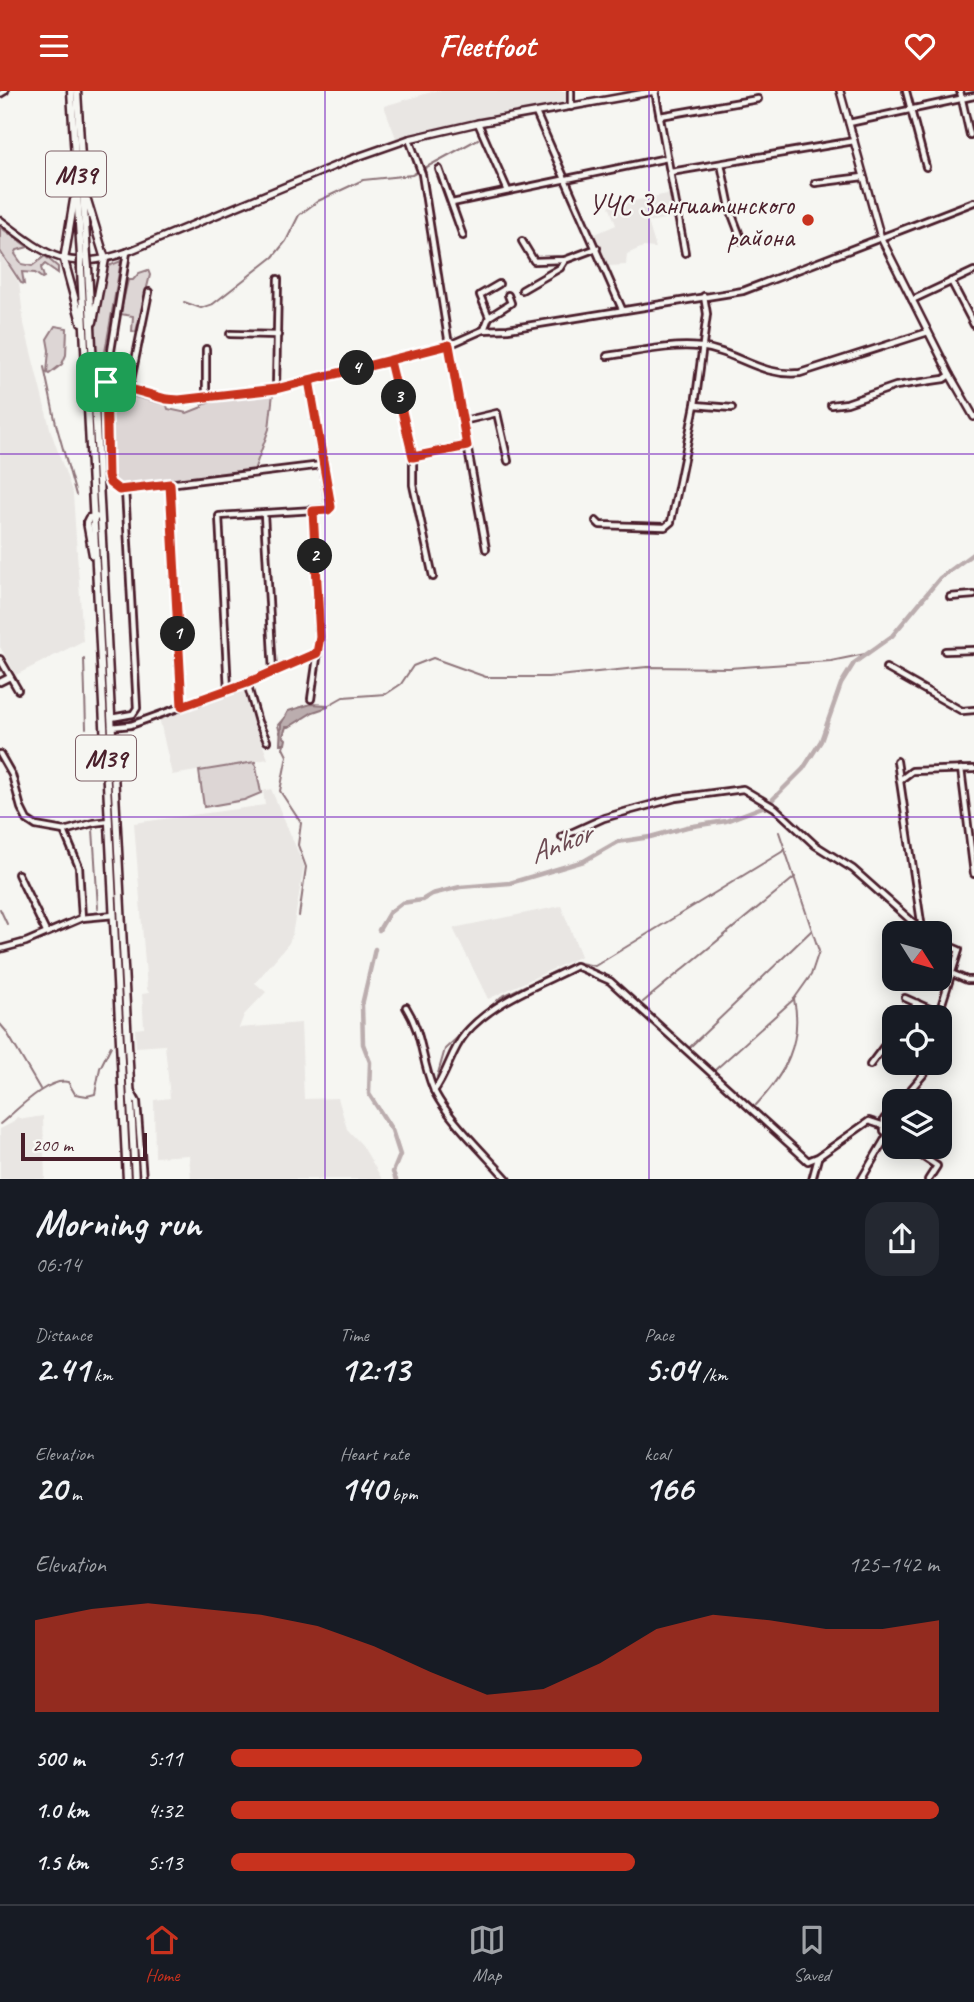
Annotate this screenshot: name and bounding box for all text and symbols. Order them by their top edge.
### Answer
text: Fleetfoot [439,25,535,66]
icon: menu [35,27,73,65]
icon: heart [901,27,939,65]
road number: M39 [46,151,106,197]
place label: УЧС Зангиатинского района [589,187,796,254]
marker: УЧС Зангиатинского района [800,212,816,228]
pin: 4 [340,351,374,385]
pin [76,352,136,412]
text: 4 [352,355,361,379]
icon: arrive [87,363,125,401]
pin: 3 [382,379,416,415]
text: 3 [394,384,403,408]
pin: 2 [298,539,332,573]
text: 2 [310,543,319,567]
pin: 1 [160,617,196,651]
text: 1 [173,621,182,645]
road number: M39 [76,736,136,781]
water label: Anhor [524,812,601,872]
north arrow [882,921,952,991]
map controls [882,921,952,1159]
button: locate [882,1005,952,1075]
button: layers [882,1089,952,1159]
scale bar [21,1131,147,1162]
text: 200 m [32,1133,73,1157]
text: Morning run [35,1200,201,1247]
button: share [865,1202,939,1276]
text: 06:14 [35,1250,81,1279]
text: Distance [35,1323,92,1347]
text: Time [340,1323,369,1347]
text: Pace [644,1323,674,1347]
text: 2.41 [35,1347,89,1392]
text: 12:13 [340,1347,410,1392]
text: 5:04 [644,1347,698,1392]
text: km [89,1363,112,1387]
text: /km [698,1363,727,1387]
text: Elevation [35,1442,93,1466]
text: Heart rate [340,1442,409,1466]
text: kcal [644,1442,669,1466]
text: 20 [35,1466,67,1511]
text: 140 [340,1466,387,1511]
text: 166 [644,1466,693,1511]
text: m [67,1482,82,1506]
text: bpm [387,1482,418,1506]
text: Elevation [35,1550,106,1579]
text: 125–142 m [848,1550,939,1579]
text: 500 m [35,1744,84,1773]
text: 5:11 [147,1744,183,1773]
text: 1.0 km [35,1796,89,1825]
text: 4:32 [147,1796,183,1825]
text: 1.5 km [35,1848,88,1877]
text: 5:13 [147,1848,183,1877]
tab: Home [143,1921,181,1987]
tab: Map [468,1921,506,1987]
tab: Saved [793,1921,831,1987]

